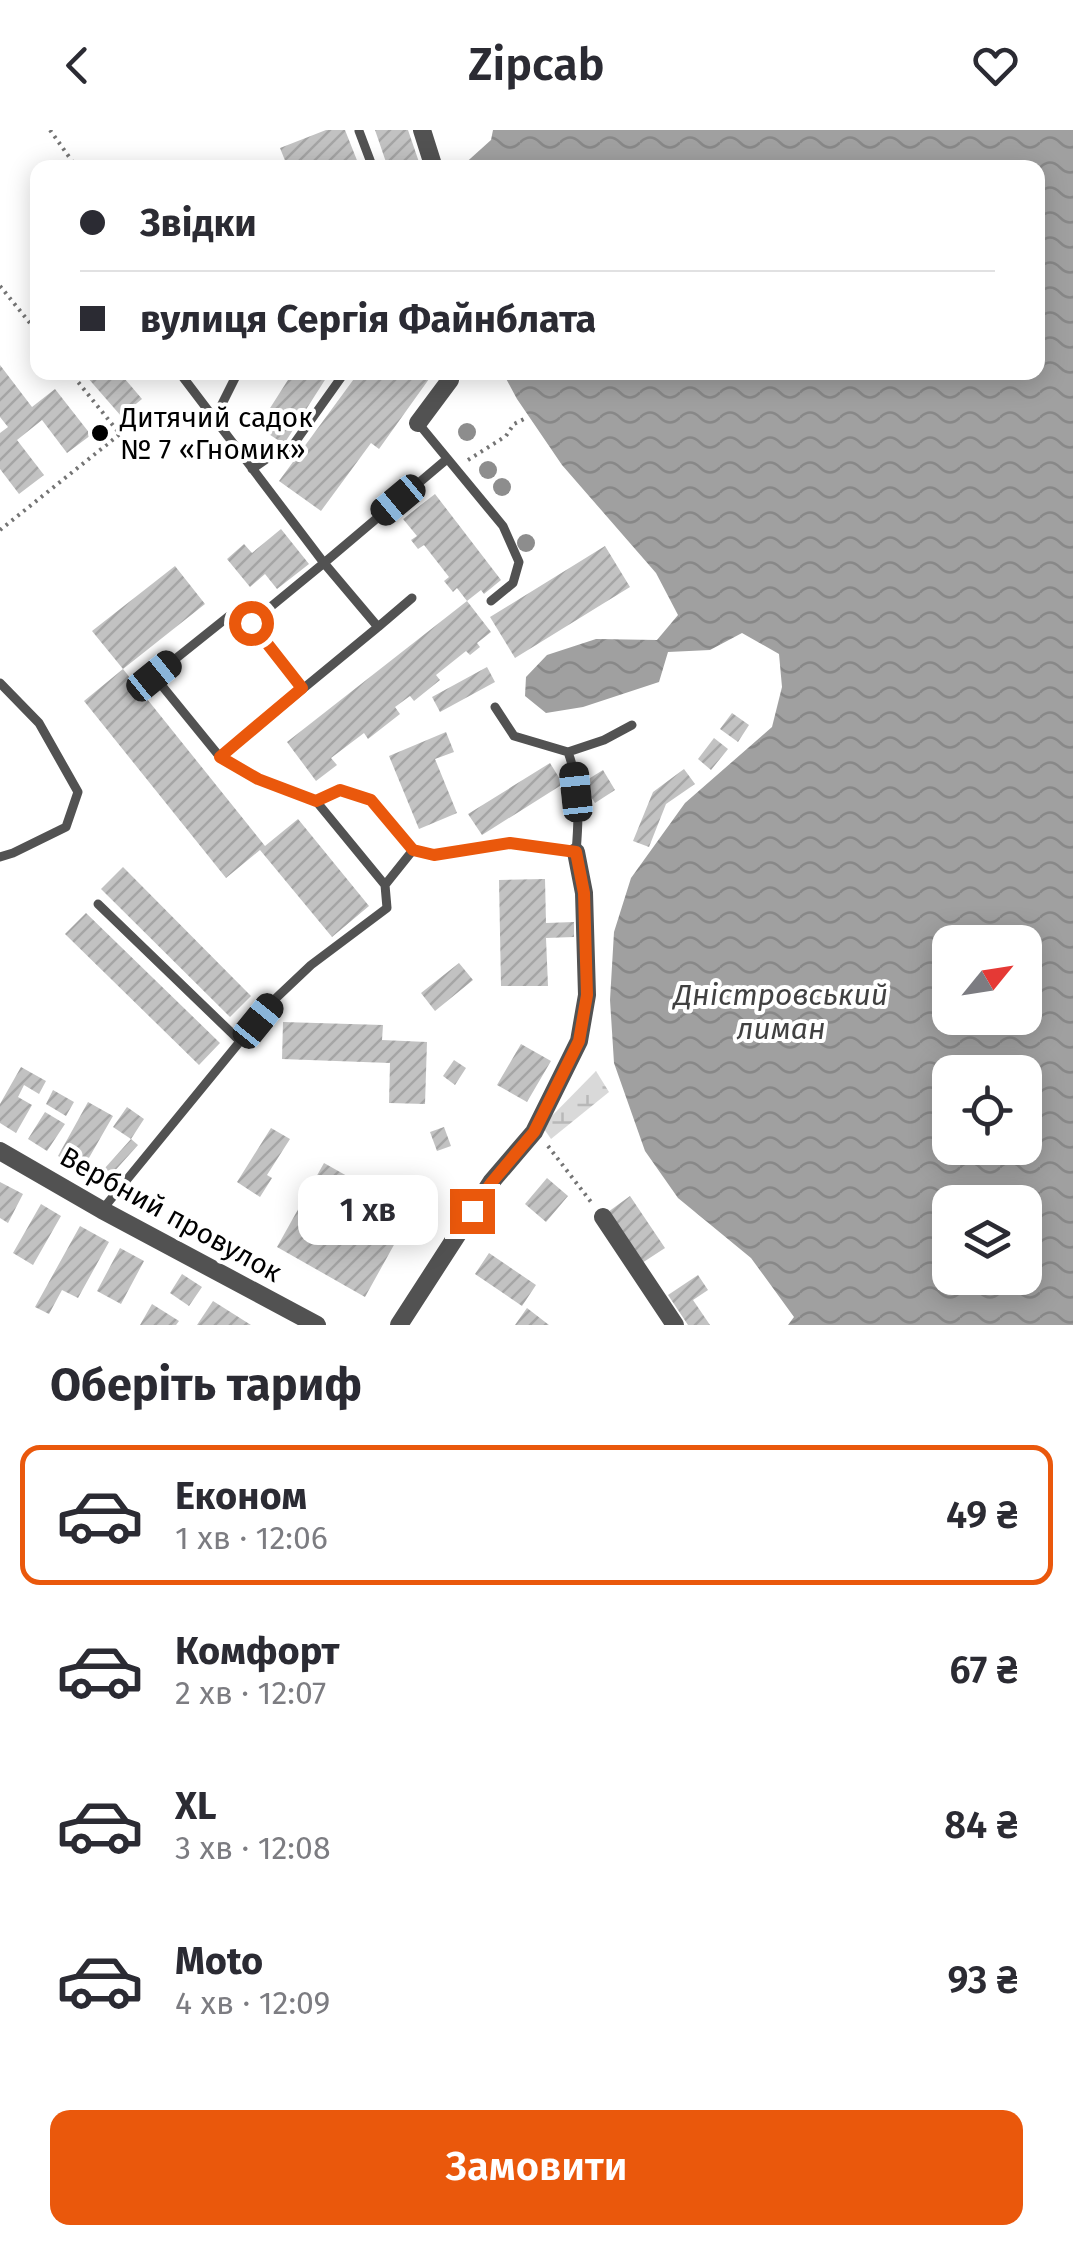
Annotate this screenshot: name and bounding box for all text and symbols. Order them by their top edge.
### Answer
icon: back [50,38,105,93]
text: Zipcab [468,38,605,92]
icon: heart [968,38,1023,93]
text: Звідки [140,200,257,246]
text: вулиця Сергія Файнблата [140,296,596,342]
place label: Дитячий садок № 7 «Гномик» [119,401,313,466]
marker: Дитячий садок № 7 «Гномик» [89,422,111,444]
car [365,469,431,531]
route start [229,601,274,646]
car [121,645,187,707]
car [558,761,594,823]
north arrow [932,925,1042,1035]
map controls [932,925,1042,1295]
water label: Дністровський лиман [671,977,888,1047]
car [227,988,289,1054]
button: locate [932,1055,1042,1165]
street label: Вербний провулок [54,1140,288,1289]
callout: 1 хв [297,1176,437,1246]
button: layers [932,1185,1042,1295]
route end [450,1189,495,1234]
text: 1 хв [340,1191,396,1229]
text: Оберіть тариф [50,1358,362,1412]
icon: car [55,1470,145,1560]
text: Економ [175,1473,307,1519]
text: 49 ₴ [946,1492,1018,1538]
text: 1 хв · 12:06 [175,1519,328,1557]
icon: car [55,1625,145,1715]
text: Комфорт [175,1628,339,1674]
text: 67 ₴ [950,1647,1018,1693]
text: 2 хв · 12:07 [175,1674,326,1712]
icon: car [55,1780,145,1870]
text: XL [175,1783,217,1829]
text: 84 ₴ [944,1802,1018,1848]
text: 3 хв · 12:08 [175,1829,331,1867]
icon: car [55,1935,145,2025]
text: Moto [175,1938,263,1984]
text: 93 ₴ [947,1957,1018,2003]
text: 4 хв · 12:09 [175,1984,330,2022]
button: Замовити [50,2110,1023,2225]

